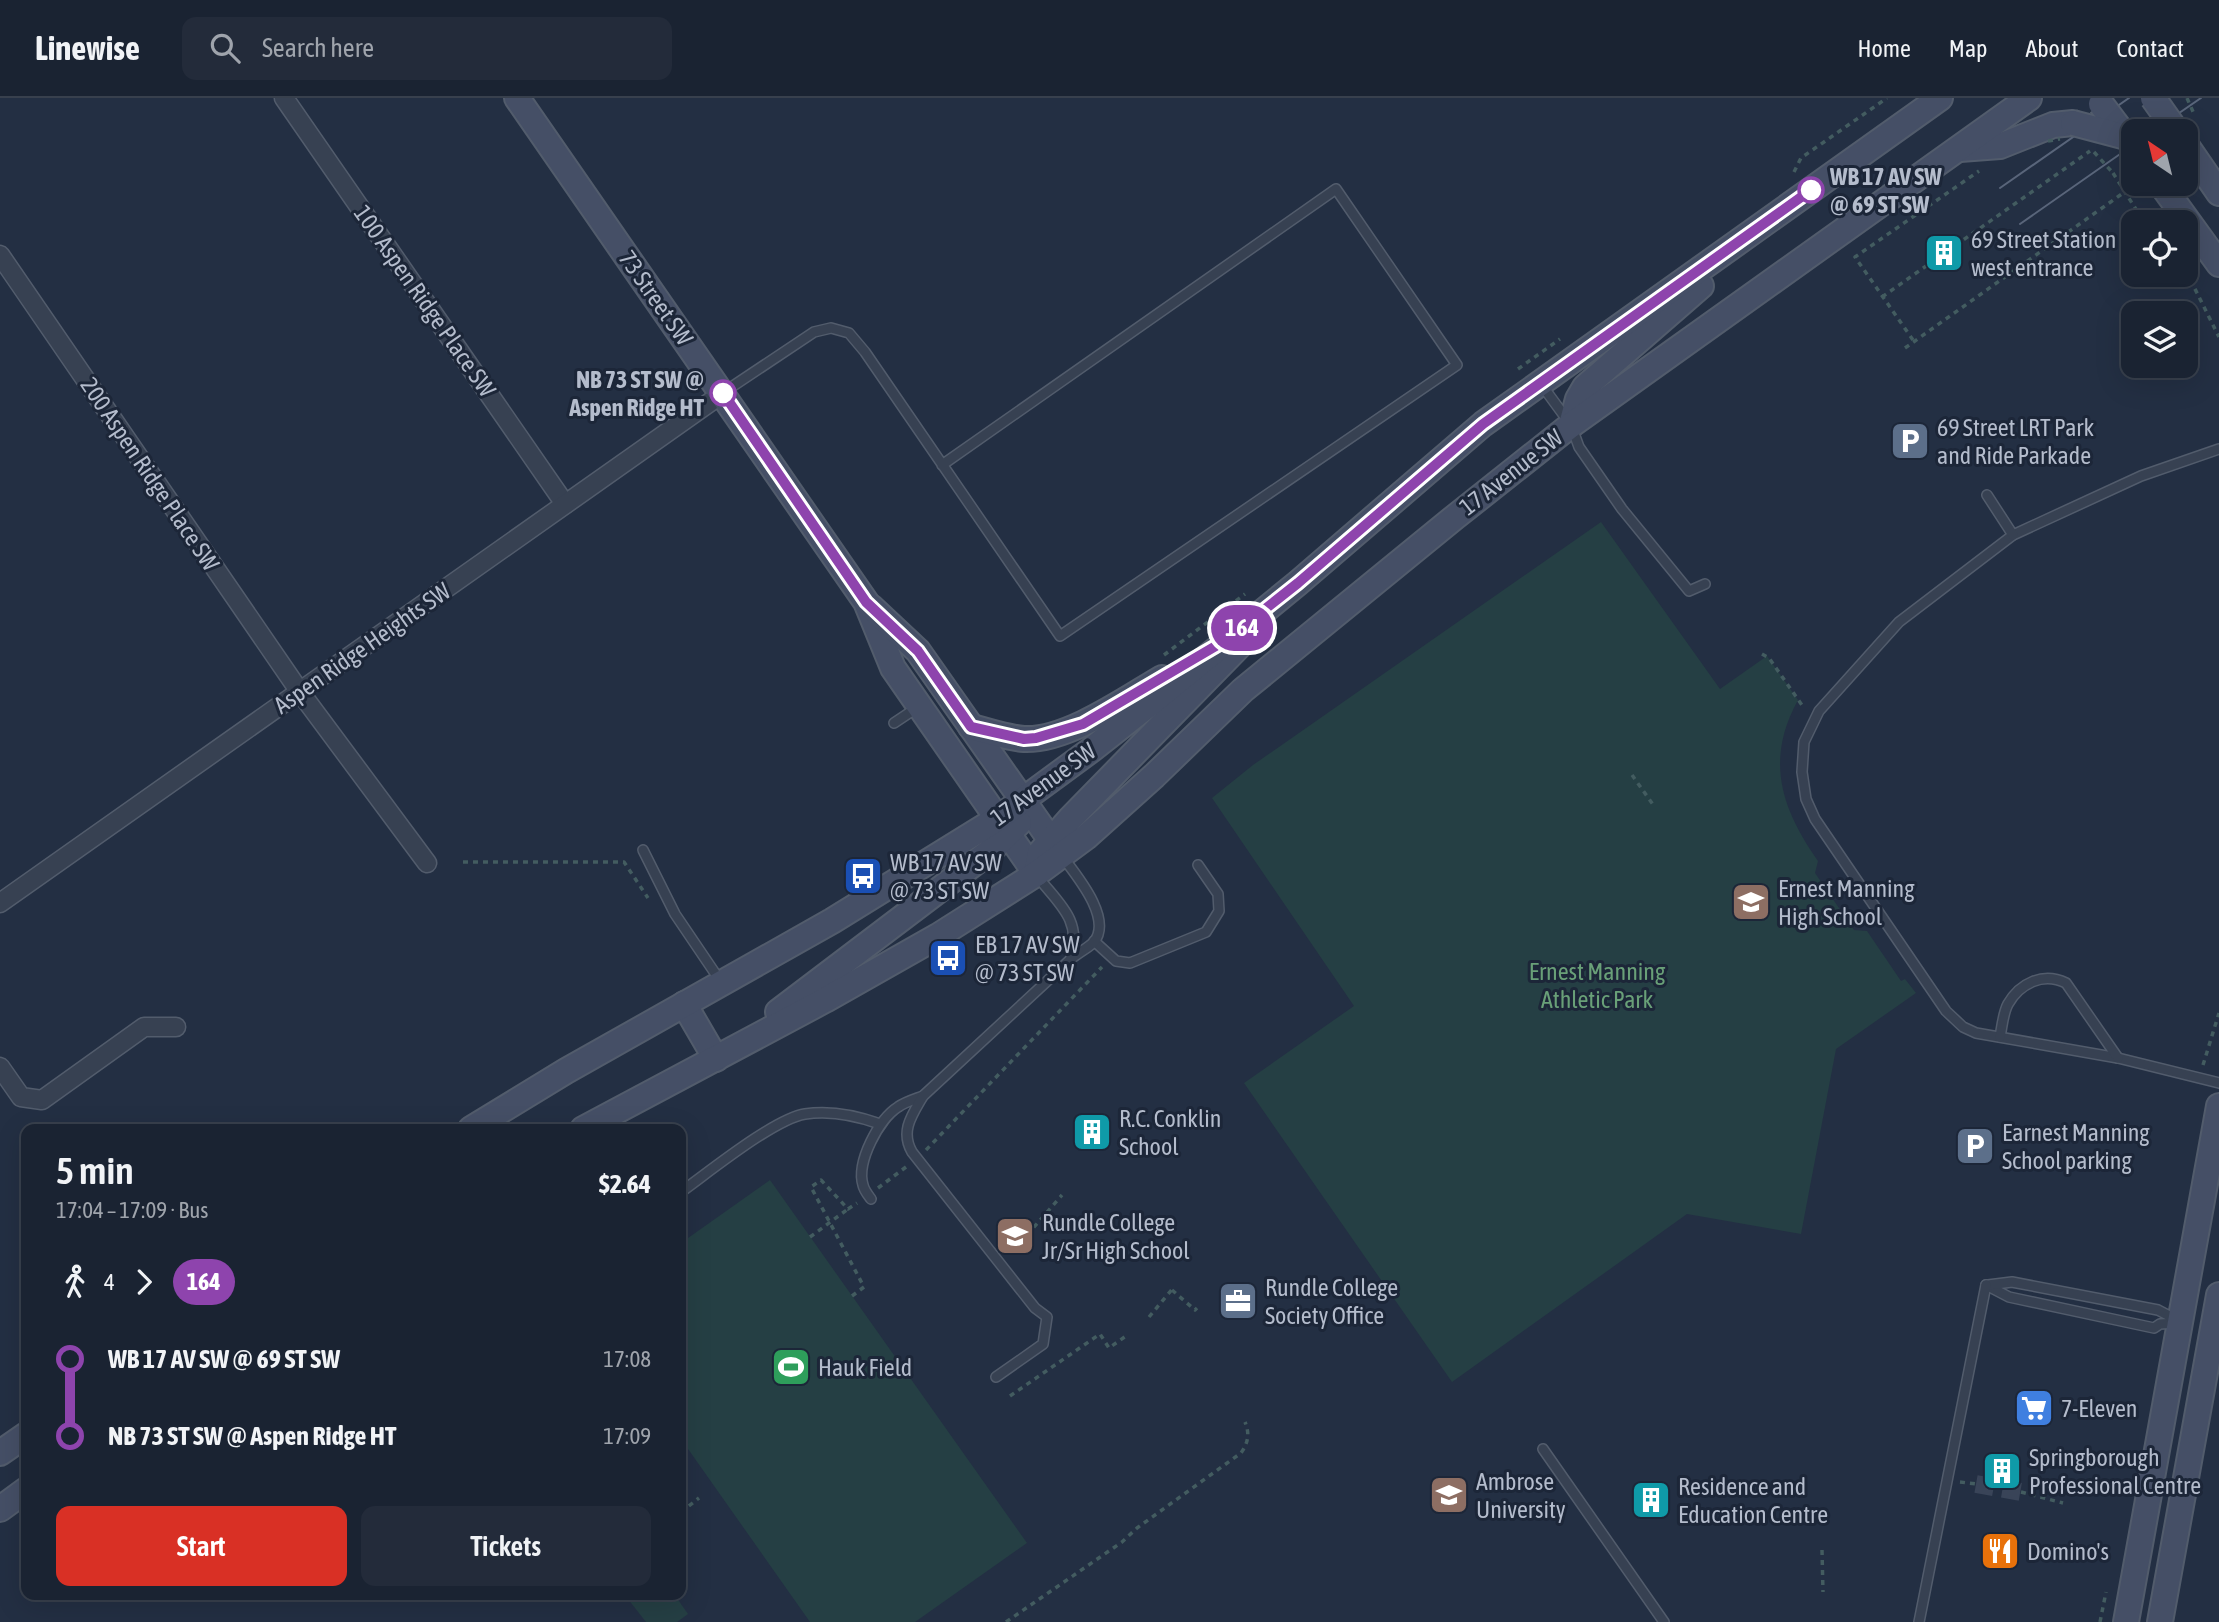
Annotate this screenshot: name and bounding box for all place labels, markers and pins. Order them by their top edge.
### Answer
place label: WB 17 AV SW @ 69 ST SW [1829,163,1942,218]
marker: WB 17 AV SW @ 69 ST SW [1798,177,1824,203]
place label: 69 Street Station west entrance [1971,226,2116,281]
building icon: 69 Street Station west entrance [1923,232,1965,274]
place label: NB 73 ST SW @ Aspen Ridge HT [568,366,704,421]
marker: NB 73 ST SW @ Aspen Ridge HT [710,380,736,406]
place label: 69 Street LRT Park and Ride Parkade [1937,414,2094,469]
parking icon: 69 Street LRT Park and Ride Parkade [1889,420,1931,462]
place label: WB 17 AV SW @ 73 ST SW [890,849,1002,904]
bus stop icon: WB 17 AV SW @ 73 ST SW [842,855,884,897]
place label: Ernest Manning High School [1778,875,1915,930]
school or university icon: Ernest Manning High School [1730,881,1772,923]
place label: EB 17 AV SW @ 73 ST SW [975,931,1080,986]
bus stop icon: EB 17 AV SW @ 73 ST SW [927,937,969,979]
place label: R.C. Conklin School [1119,1105,1221,1160]
building icon: R.C. Conklin School [1071,1111,1113,1153]
place label: Earnest Manning School parking [2002,1119,2150,1174]
parking icon: Earnest Manning School parking [1954,1125,1996,1167]
place label: Rundle College Jr/Sr High School [1042,1209,1190,1264]
school or university icon: Rundle College Jr/Sr High School [994,1215,1036,1257]
place label: Rundle College Society Office [1265,1274,1398,1329]
office icon: Rundle College Society Office [1217,1280,1259,1322]
sports icon: Hauk Field [770,1346,812,1388]
place label: Hauk Field [818,1354,912,1381]
supermarket icon: 7-Eleven [2013,1387,2055,1429]
place label: 7-Eleven [2061,1395,2137,1422]
place label: Springborough Professional Centre [2029,1444,2201,1499]
building icon: Springborough Professional Centre [1981,1450,2023,1492]
place label: Ambrose University [1476,1468,1566,1523]
place label: Residence and Education Centre [1678,1473,1828,1528]
school or university icon: Ambrose University [1428,1474,1470,1516]
building icon: Residence and Education Centre [1630,1479,1672,1521]
restaurant icon: Domino's [1979,1530,2021,1572]
place label: Domino's [2027,1538,2109,1565]

